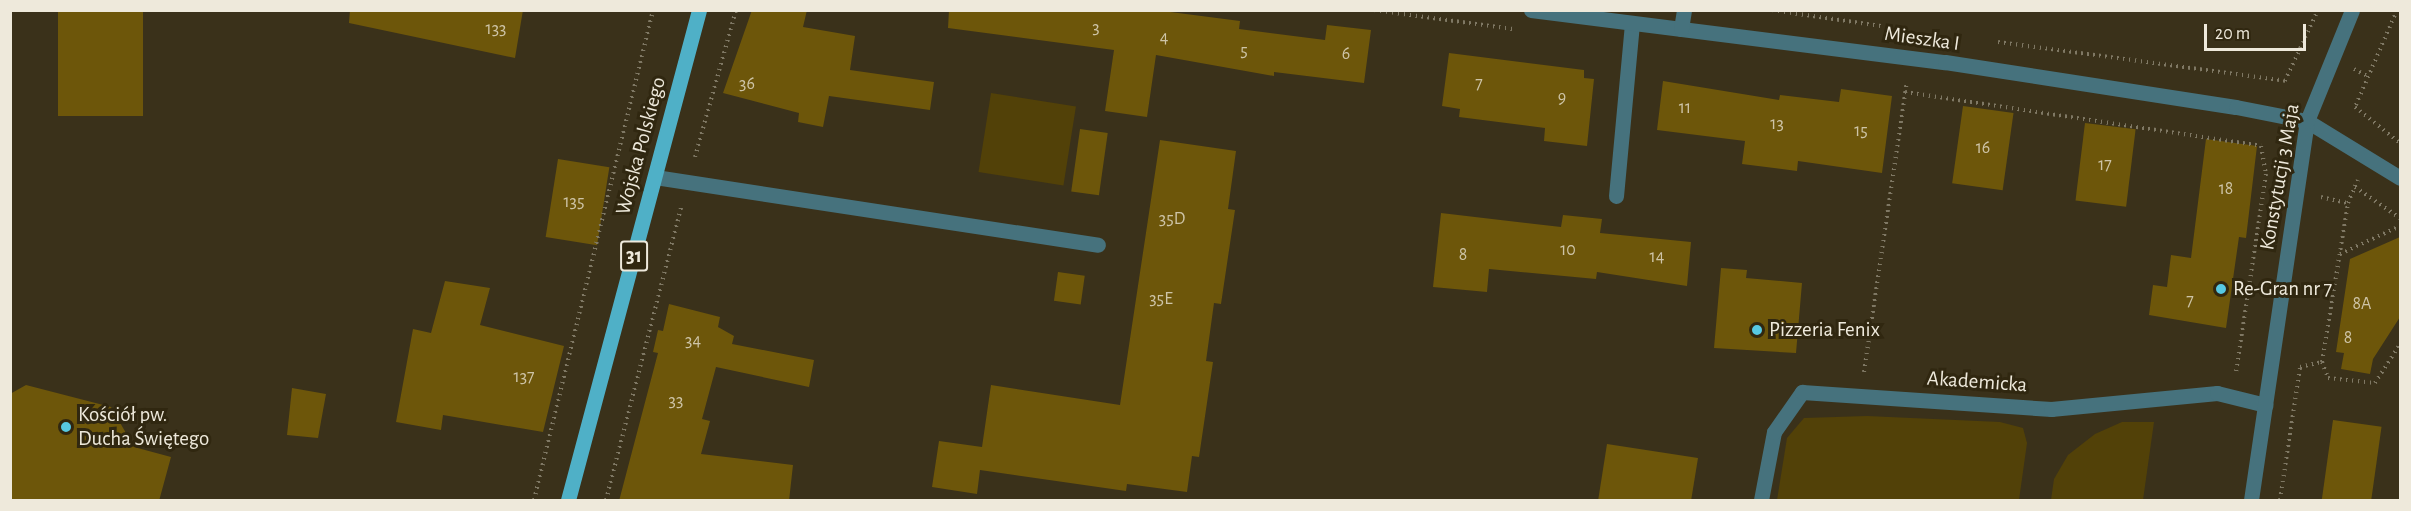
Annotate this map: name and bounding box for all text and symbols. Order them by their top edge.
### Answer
scale bar [2207,12,2309,50]
house number: 3 [1092,17,1100,39]
house number: 133 [485,18,507,40]
street label: Mieszka I [1883,21,1961,57]
text: 20 m [2215,25,2250,43]
house number: 4 [1160,27,1168,49]
house number: 5 [1240,40,1248,62]
house number: 6 [1342,43,1350,65]
house number: 36 [739,73,755,95]
house number: 7 [1475,73,1483,95]
street label: Wojska Polskiego [610,74,672,218]
house number: 9 [1558,87,1566,109]
house number: 11 [1679,97,1691,119]
street label: Konstytucji 3 Maja [2255,102,2305,252]
house number: 13 [1770,113,1784,135]
house number: 15 [1854,120,1868,142]
house number: 16 [1976,137,1990,159]
house number: 17 [2098,154,2112,176]
house number: 18 [2219,178,2233,200]
house number: 135 [563,191,585,213]
house number: 35D [1159,208,1185,230]
road number: 31 [619,239,649,273]
house number: 10 [1560,239,1576,261]
house number: 8 [1459,244,1467,266]
house number: 14 [1650,246,1664,268]
place label: Re-Gran nr 7 [2233,276,2332,302]
marker: Re-Gran nr 7 [2214,282,2228,296]
house number: 35E [1149,288,1173,310]
house number: 7 [2186,290,2194,312]
house number: 8A [2353,293,2371,315]
place label: Pizzeria Fenix [1769,317,1880,343]
marker: Pizzeria Fenix [1750,323,1764,337]
house number: 8 [2344,327,2352,349]
house number: 34 [685,330,701,352]
house number: 137 [513,366,535,388]
street label: Akademicka [1926,366,2028,398]
house number: 33 [669,390,683,412]
place label: Kościół pw. Ducha Świętego [78,402,209,452]
marker: Kościół pw. Ducha Świętego [59,420,73,434]

